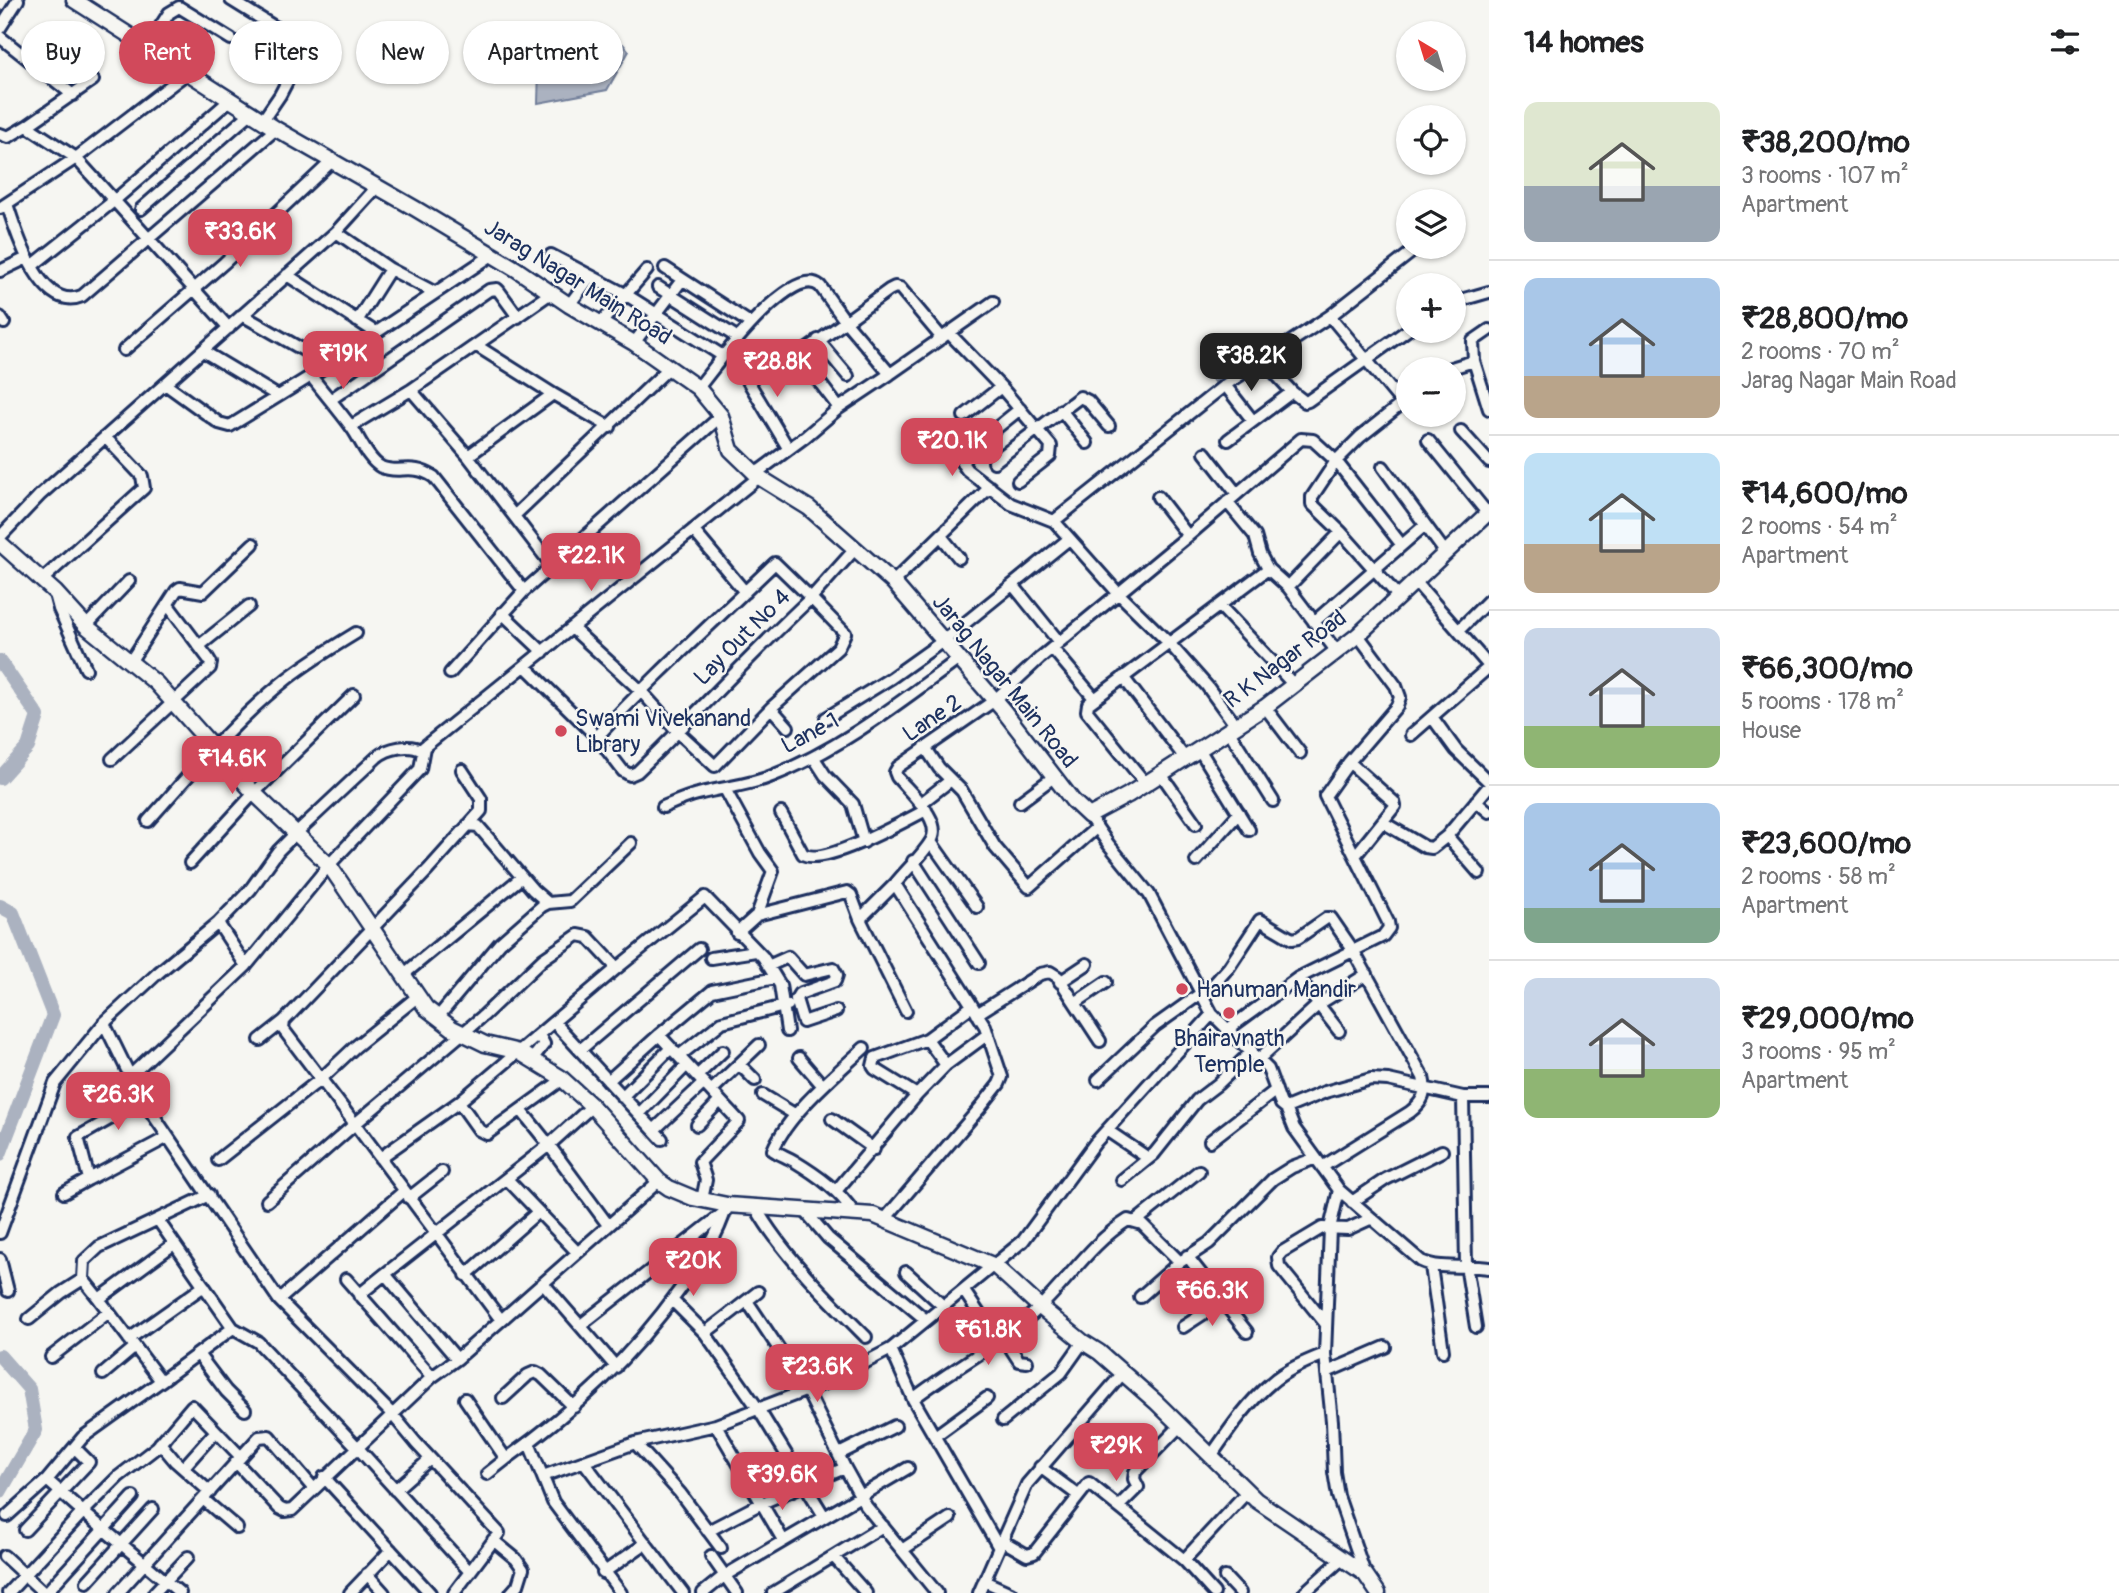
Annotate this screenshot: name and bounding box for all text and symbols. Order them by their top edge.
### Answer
chip: Buy [21,21,105,84]
chip: Rent [119,21,215,84]
chip: Filters [229,21,342,84]
chip: New [356,21,449,84]
chip: Apartment [463,21,623,84]
north arrow [1396,21,1466,91]
map controls [1396,21,1466,427]
icon: filters [2046,23,2084,61]
text: 14 homes [1524,24,1644,61]
button: locate [1396,105,1466,175]
text: ₹38,200/mo [1741,124,1910,161]
icon: home [1580,130,1664,214]
text: 3 rooms · 107 m² [1741,161,1909,190]
button: layers [1396,189,1466,259]
text: Apartment [1741,190,1848,219]
pin: ₹33.6K [183,210,297,269]
street label: Jarag Nagar Main Road [479,213,677,351]
text: ₹33.6K [204,217,276,246]
button: + [1396,273,1466,343]
text: ₹28,800/mo [1741,300,1908,337]
icon: home [1580,306,1664,390]
pin: ₹19K [302,332,384,391]
pin: ₹38.2K [1194,334,1308,393]
text: 2 rooms · 70 m² [1741,337,1900,366]
text: ₹19K [319,339,367,368]
pin: ₹28.8K [720,340,834,399]
text: ₹38.2K [1216,341,1286,370]
text: ₹28.8K [743,347,811,376]
button: − [1396,357,1466,427]
text: Jarag Nagar Main Road [1741,366,1957,395]
pin: ₹20.1K [895,419,1009,478]
text: ₹20.1K [917,426,987,455]
text: ₹14,600/mo [1741,475,1908,512]
icon: home [1580,481,1664,565]
text: 2 rooms · 54 m² [1741,512,1898,541]
pin: ₹22.1K [534,534,648,593]
text: ₹22.1K [557,541,625,570]
text: Apartment [1741,541,1848,570]
street label: Lay Out No 4 [687,582,797,692]
street label: Jarag Nagar Main Road [926,588,1084,774]
street label: R K Nagar Road [1218,603,1352,715]
text: ₹66,300/mo [1741,650,1913,687]
icon: home [1580,656,1664,740]
text: 5 rooms · 178 m² [1741,687,1904,716]
street label: Lane 2 [897,688,967,748]
place label: Swami Vivekanand Library [575,704,751,759]
street label: Lane 1 [776,706,844,760]
text: House [1741,716,1801,745]
marker: Swami Vivekanand Library [553,723,569,739]
pin: ₹14.6K [175,736,289,796]
text: ₹14.6K [198,744,266,773]
text: ₹23,600/mo [1741,825,1911,862]
icon: home [1580,831,1664,915]
text: 2 rooms · 58 m² [1741,862,1896,891]
text: Apartment [1741,891,1848,920]
place label: Hanuman Mandir [1196,975,1356,1004]
marker: Hanuman Mandir [1174,981,1190,997]
text: ₹29,000/mo [1741,1000,1914,1037]
marker: Bhairavnath Temple [1221,1005,1237,1021]
icon: home [1580,1006,1664,1090]
place label: Bhairavnath Temple [1174,1024,1284,1079]
text: 3 rooms · 95 m² [1741,1037,1896,1066]
text: Apartment [1741,1066,1848,1095]
pin: ₹26.3K [61,1072,175,1132]
text: ₹26.3K [82,1080,154,1109]
pin: ₹20K [652,1238,734,1298]
text: ₹20K [665,1246,721,1275]
pin: ₹66.3K [1155,1268,1269,1328]
text: ₹66.3K [1176,1276,1248,1305]
pin: ₹61.8K [931,1308,1045,1367]
text: ₹61.8K [955,1315,1021,1344]
pin: ₹23.6K [760,1344,874,1404]
text: ₹23.6K [781,1352,853,1381]
pin: ₹29K [1075,1424,1157,1483]
text: ₹29K [1090,1431,1142,1460]
pin: ₹39.6K [725,1452,839,1512]
text: ₹39.6K [747,1460,817,1489]

